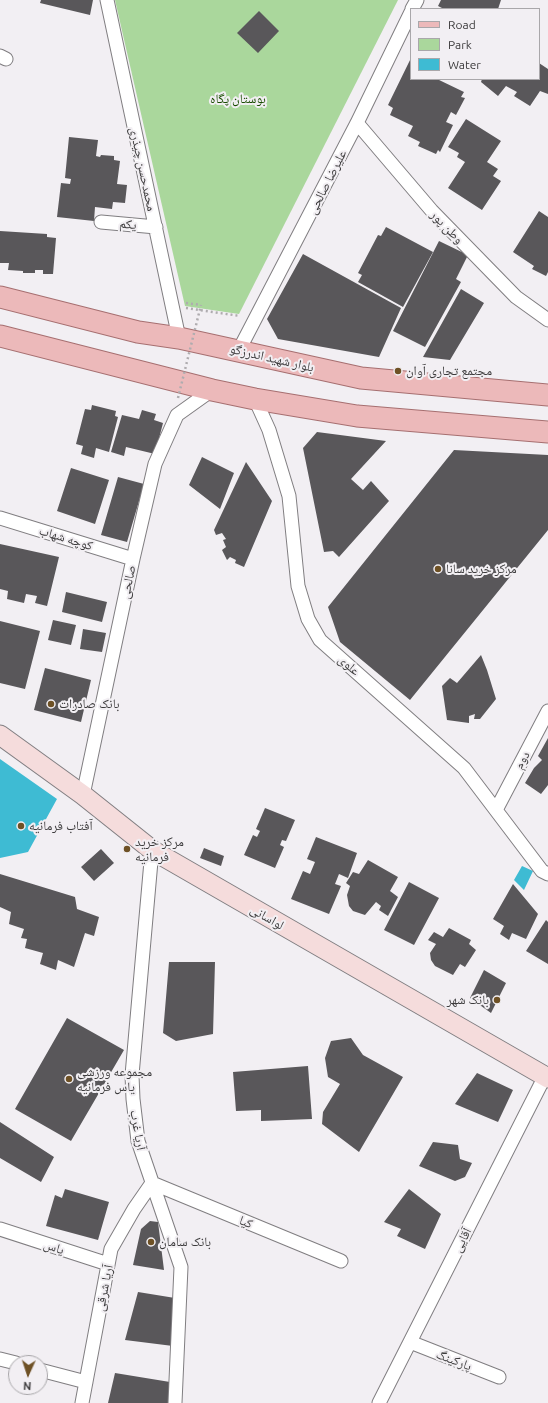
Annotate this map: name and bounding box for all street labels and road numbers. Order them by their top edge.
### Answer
street label: محمدحسن چیذری [126,125,160,213]
street label: علیرضا صالحی [304,147,350,217]
street label: وطن پور [427,207,467,247]
street label: یکم [119,215,137,233]
street label: بلوار شهید اندرزگو [229,341,315,375]
street label: کوچه شهاب [37,522,95,554]
street label: صالحی [117,564,139,600]
street label: علوی [335,651,363,679]
street label: دوم [511,748,533,772]
street label: لواسانی [247,901,287,933]
street label: آریا غرب [127,1109,149,1151]
street label: کیا [237,1212,255,1232]
street label: آقایی [449,1225,475,1255]
street label: یاس [42,1236,66,1258]
street label: آریا شرقی [92,1263,116,1313]
street label: پارکینگ [434,1346,474,1374]

